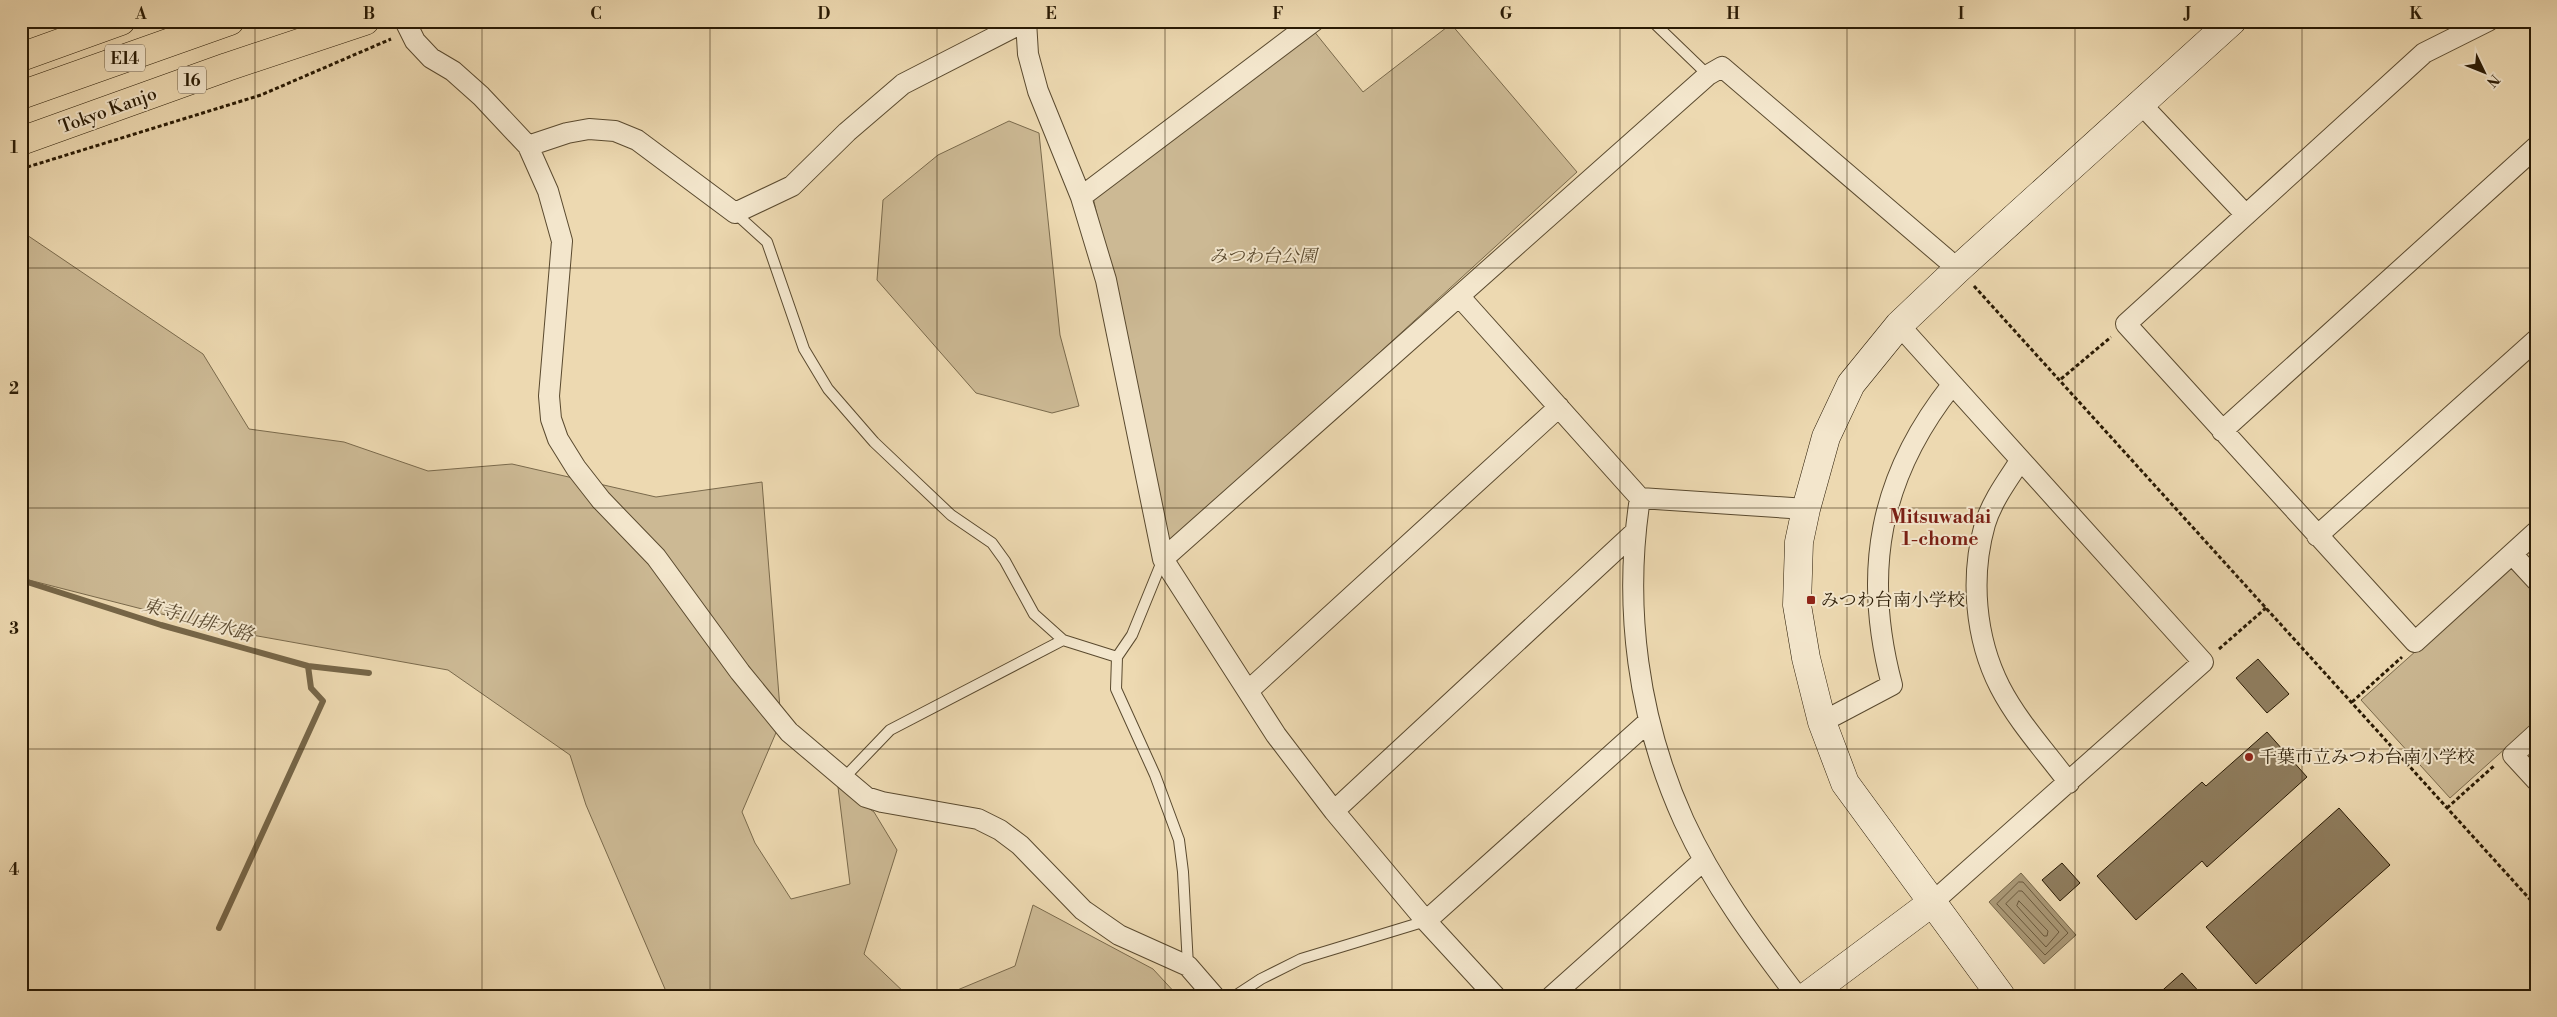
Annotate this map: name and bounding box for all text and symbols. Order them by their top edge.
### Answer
text: A [134,4,147,24]
text: B [363,4,375,24]
text: C [590,4,602,24]
text: D [818,4,831,24]
text: E [1045,4,1057,24]
text: F [1272,4,1284,24]
text: G [1500,4,1513,24]
text: H [1726,4,1740,24]
text: I [1958,4,1964,24]
text: J [2183,4,2191,24]
text: K [2410,4,2424,24]
road number: E14 [105,44,145,72]
north arrow [2460,48,2510,98]
road number: 16 [178,66,206,94]
text: N [2482,70,2503,90]
street label: Tokyo Kanjo [56,82,160,139]
text: 1 [10,138,18,158]
park label: みつわ台公園 [1209,245,1320,268]
text: 2 [9,379,19,399]
district label: Mitsuwadai 1-chome [1889,505,1991,551]
place label: みつわ台南小学校 [1821,589,1965,612]
water label: 東寺山排水路 [140,593,258,648]
marker: みつわ台南小学校 [1805,594,1817,606]
text: 3 [9,619,19,639]
place label: 千葉市立みつわ台南小学校 [2259,746,2475,769]
marker: 千葉市立みつわ台南小学校 [2243,751,2255,763]
text: 4 [9,860,20,880]

